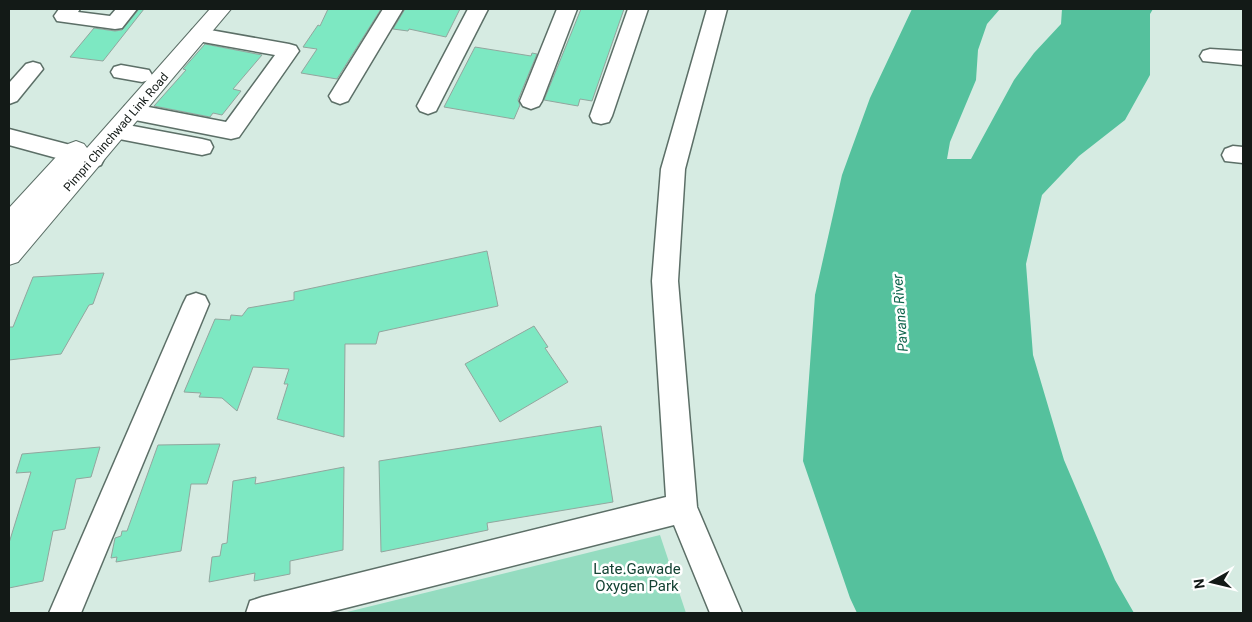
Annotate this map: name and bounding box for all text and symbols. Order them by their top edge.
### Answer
street label: Pimpri Chinchwad Link Road [61,70,171,194]
water label: Pavana River [889,273,911,352]
north arrow [1187,557,1237,607]
park label: Late.Gawade Oxygen Park [593,560,681,595]
text: N [1191,578,1208,590]

